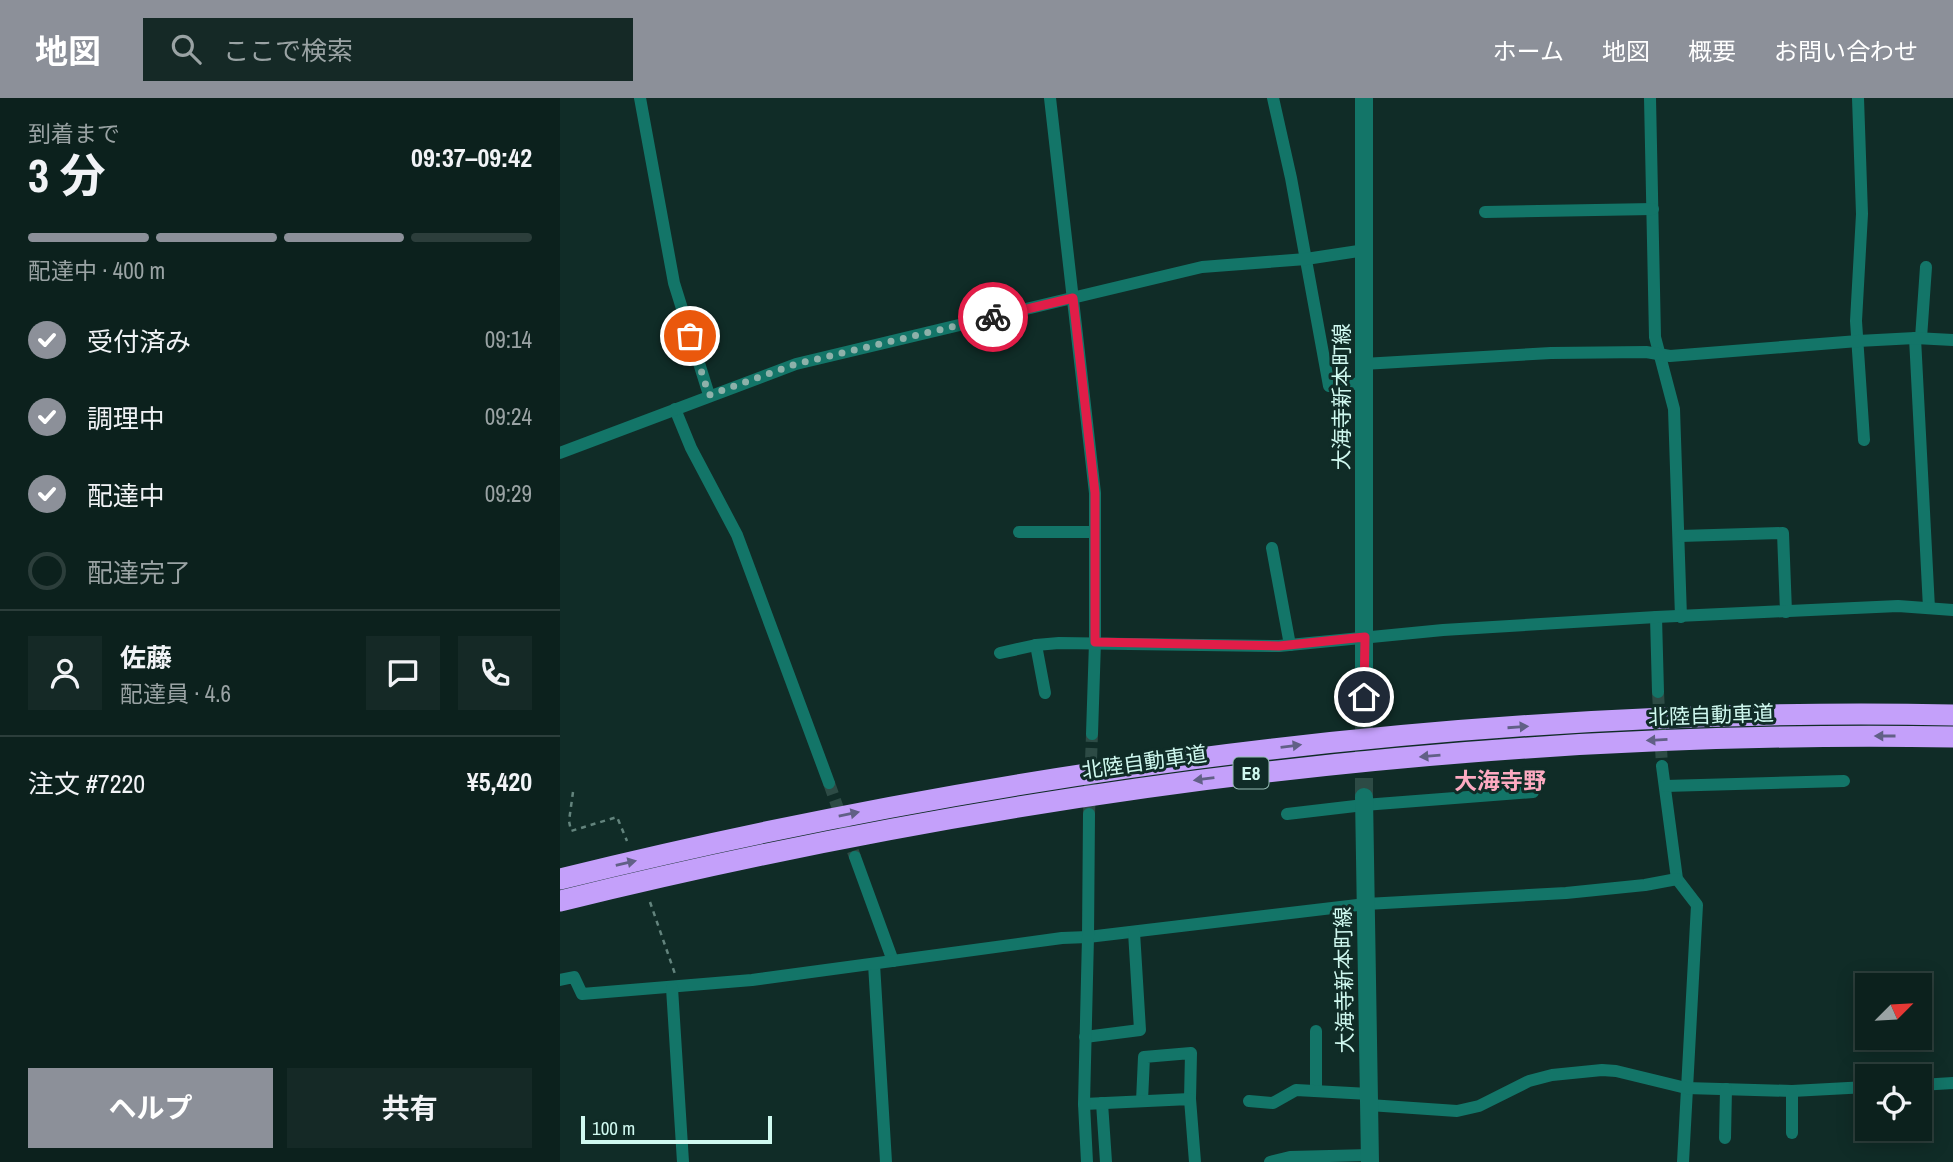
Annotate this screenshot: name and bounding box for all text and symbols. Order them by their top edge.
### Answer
search box [143,18,633,81]
text: 地図 [35,29,101,73]
icon: search [167,30,205,68]
text: ここで検索 [223,33,353,68]
text: ホーム [1493,35,1564,67]
text: 地図 [1602,35,1650,67]
text: 概要 [1688,35,1736,67]
text: お問い合わせ [1774,35,1918,67]
text: 到着まで [28,118,120,149]
text: 09:37–09:42 [411,140,532,175]
text: 3 分 [28,144,105,206]
text: 配達中 · 400 m [28,255,165,286]
courier [958,282,1028,352]
icon: bike [974,298,1012,336]
pin [660,306,720,366]
icon: bag [671,317,709,355]
icon: check [28,321,66,359]
text: 受付済み [87,324,191,359]
text: 09:14 [485,324,532,355]
street label: 大海寺新本町線 [1327,324,1356,471]
icon: check [28,398,66,436]
text: 調理中 [87,401,165,436]
text: 09:24 [485,401,532,432]
icon: check [28,475,66,513]
text: 配達中 [87,478,165,513]
text: 09:29 [485,478,532,509]
text: 配達完了 [87,555,191,590]
button: person [28,636,102,710]
button: chat [366,636,440,710]
button: phone [458,636,532,710]
text: 佐藤 [120,640,172,675]
pin [1334,667,1394,727]
text: 配達員 · 4.6 [120,678,231,709]
icon: home [1345,678,1383,716]
street label: 北陸自動車道 [1648,698,1774,732]
one-way arrow [1507,721,1529,732]
one-way arrow [1874,730,1896,742]
one-way arrow [1646,735,1668,746]
street label: 北陸自動車道 [1080,739,1208,785]
one-way arrow [1281,741,1303,752]
one-way arrow [1419,751,1441,762]
road number: E8 [1234,758,1268,788]
text: ¥5,420 [467,764,532,799]
district label: 大海寺野 [1454,765,1546,796]
text: 注文 #7220 [28,766,145,801]
one-way arrow [1193,773,1215,784]
one-way arrow [838,808,860,819]
one-way arrow [615,857,637,868]
street label: 大海寺新本町線 [1328,906,1360,1054]
north arrow [1855,973,1932,1050]
map controls [1855,973,1932,1141]
button: locate [1855,1064,1932,1141]
button: ヘルプ [28,1068,273,1148]
button: 共有 [287,1068,532,1148]
scale bar [581,1113,772,1145]
text: 100 m [592,1115,635,1141]

